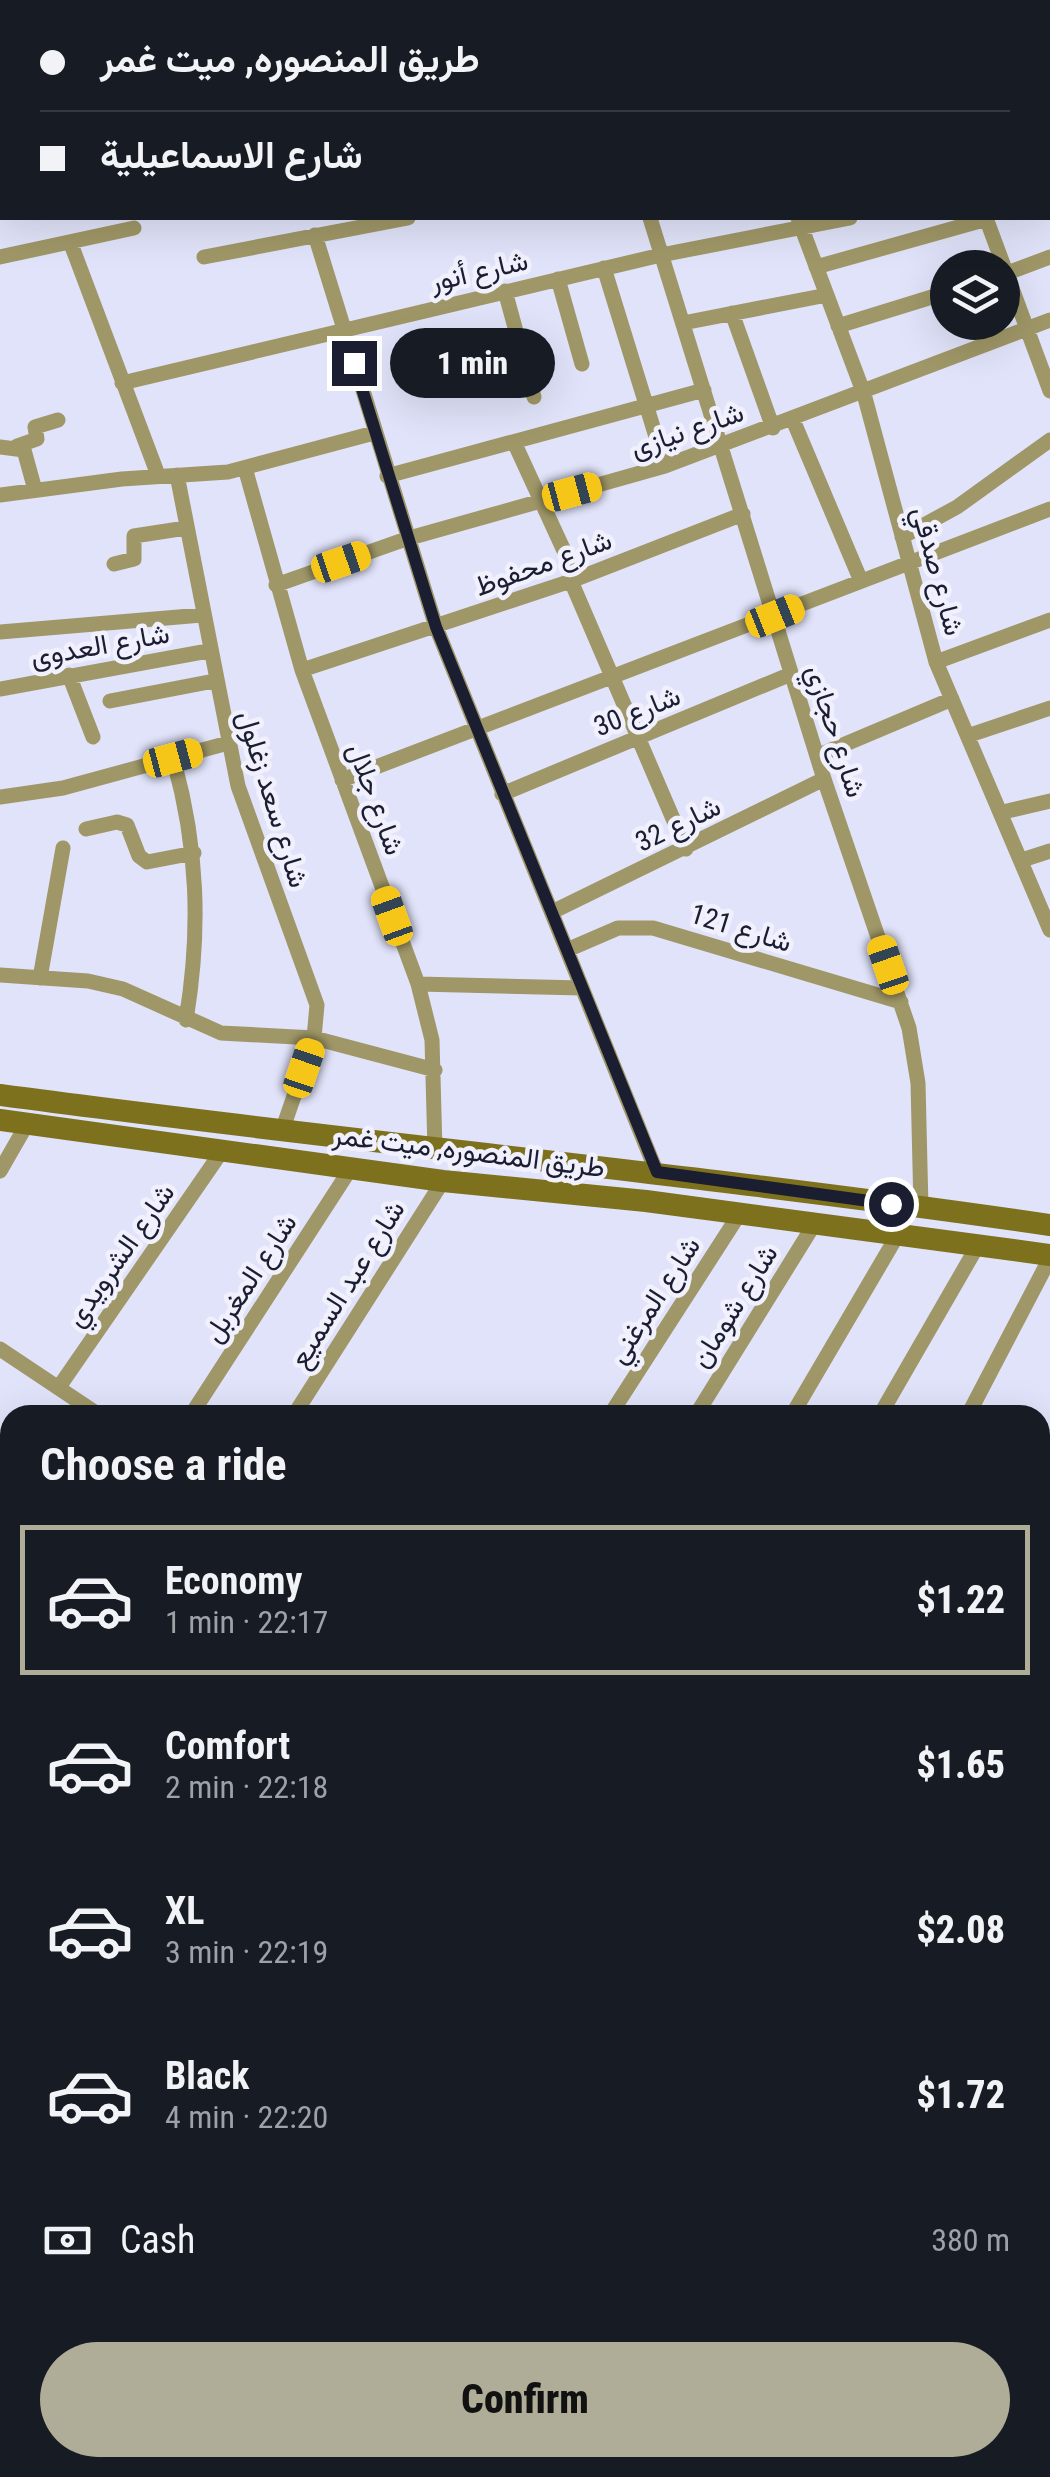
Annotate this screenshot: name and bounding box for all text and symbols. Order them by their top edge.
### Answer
text: طريق المنصوره, ميت غمر [100,37,480,81]
text: شارع الاسماعيلية [100,133,363,177]
street label: شارع أنور [426,244,532,300]
map controls [930,250,1020,340]
button: layers [930,250,1020,340]
callout: 1 min [389,328,554,398]
route end [332,341,377,386]
text: 1 min [437,344,508,382]
street label: شارع نيازى [626,395,749,467]
car [539,470,605,514]
street label: شارع صدقي [899,503,971,641]
street label: شارع محفوظ [470,523,617,605]
car [308,538,374,586]
car [742,591,808,641]
street label: شارع العدوى [28,617,172,675]
street label: شارع حجازي [793,661,873,803]
street label: شارع 30 [589,679,686,745]
street label: شارع سعد زغلول [228,706,316,892]
car [140,736,206,780]
street label: شارع جلال [339,739,411,860]
street label: شارع 32 [630,789,727,860]
car [368,883,416,949]
street label: شارع 121 [686,897,796,961]
car [864,932,912,998]
car [280,1035,328,1101]
street label: طريق المنصوره, ميت غمر [330,1118,607,1185]
street label: شارع الشرويدي [59,1177,186,1336]
route start [869,1182,914,1227]
street label: شارع عبد السميع [282,1194,414,1375]
street label: شارع المغربل [196,1208,305,1350]
street label: شارع المرغني [601,1231,712,1373]
street label: شارع شومان [683,1239,786,1375]
text: Choose a ride [40,1438,287,1491]
icon: car [45,1555,135,1645]
text: Economy [165,1559,302,1603]
text: $1.22 [916,1578,1005,1622]
text: 1 min · 22:17 [165,1603,328,1641]
icon: car [45,1720,135,1810]
text: Comfort [165,1724,290,1768]
text: $1.65 [916,1743,1005,1787]
text: 2 min · 22:18 [165,1768,328,1806]
icon: car [45,1885,135,1975]
text: XL [165,1889,204,1933]
text: $2.08 [916,1908,1005,1952]
text: 3 min · 22:19 [165,1933,328,1971]
icon: car [45,2050,135,2140]
text: Black [165,2054,249,2098]
text: $1.72 [916,2073,1005,2117]
text: 4 min · 22:20 [165,2098,328,2136]
icon: cash [40,2213,95,2268]
text: Cash [120,2218,195,2262]
text: 380 m [931,2221,1010,2259]
button: Confirm [40,2342,1010,2457]

